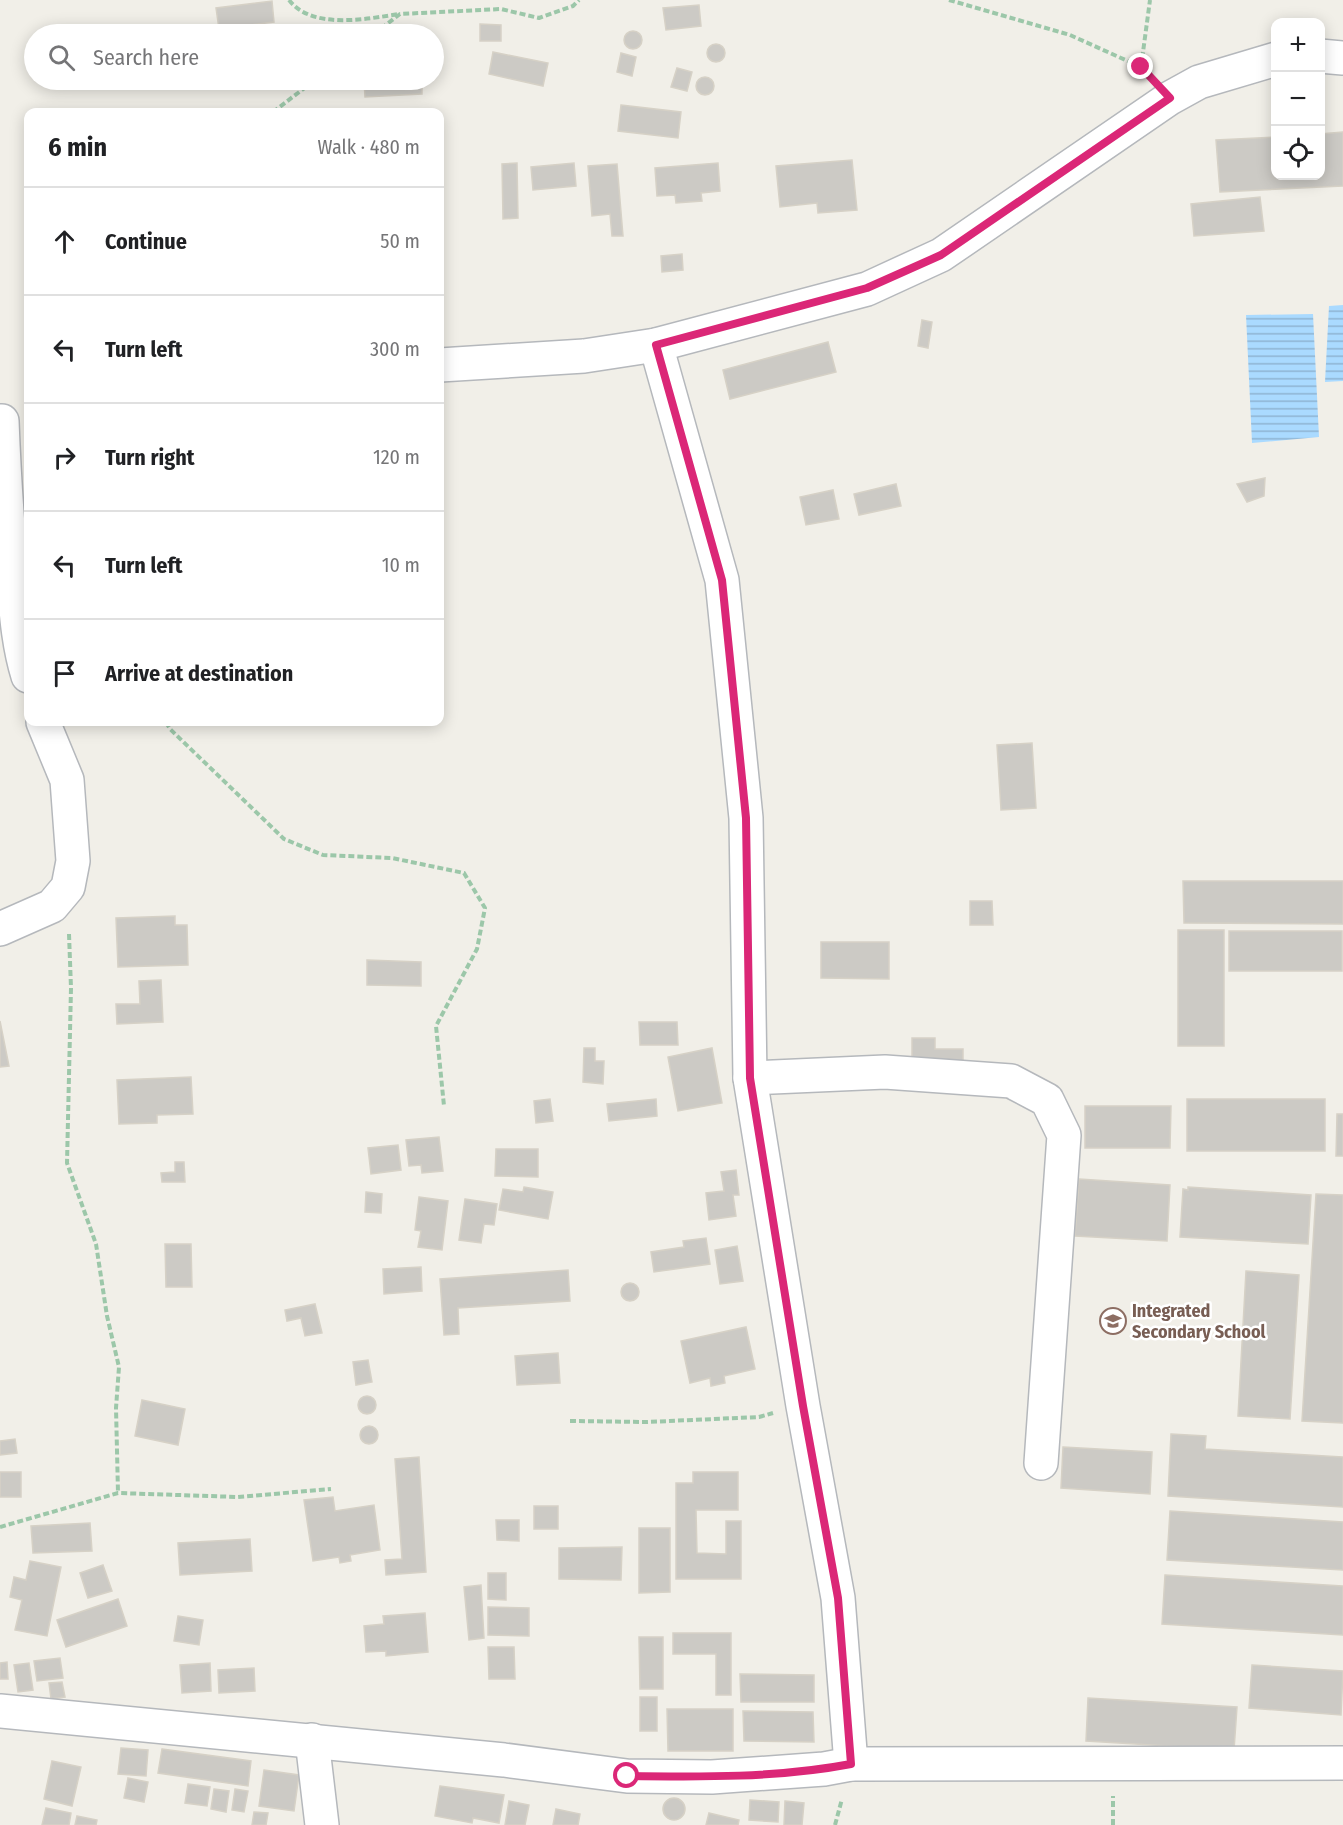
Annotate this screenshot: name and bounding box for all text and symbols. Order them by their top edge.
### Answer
map controls [1271,18,1325,180]
button: + [1271,18,1325,72]
search box [24,24,444,90]
icon: search [45,41,78,74]
text: Search here [93,44,199,71]
route end [1127,53,1153,79]
button: − [1271,72,1325,126]
button: locate [1271,126,1325,180]
text: 6 min [48,132,107,163]
text: Walk · 480 m [318,135,420,159]
icon: ahead [48,225,81,258]
text: Continue [105,228,187,255]
text: 50 m [380,229,420,253]
icon: left [48,333,81,366]
text: Turn left [105,336,183,363]
text: 300 m [370,337,420,361]
icon: right [48,441,81,474]
text: Turn right [105,444,194,471]
text: 120 m [373,445,420,469]
icon: left [48,549,81,582]
text: Turn left [105,552,183,579]
text: 10 m [382,553,420,577]
icon: arrive [48,657,81,690]
text: Arrive at destination [105,660,293,687]
place label: Integrated Secondary School [1132,1300,1266,1343]
school or university icon: Integrated Secondary School [1098,1306,1128,1336]
route start [613,1762,639,1788]

